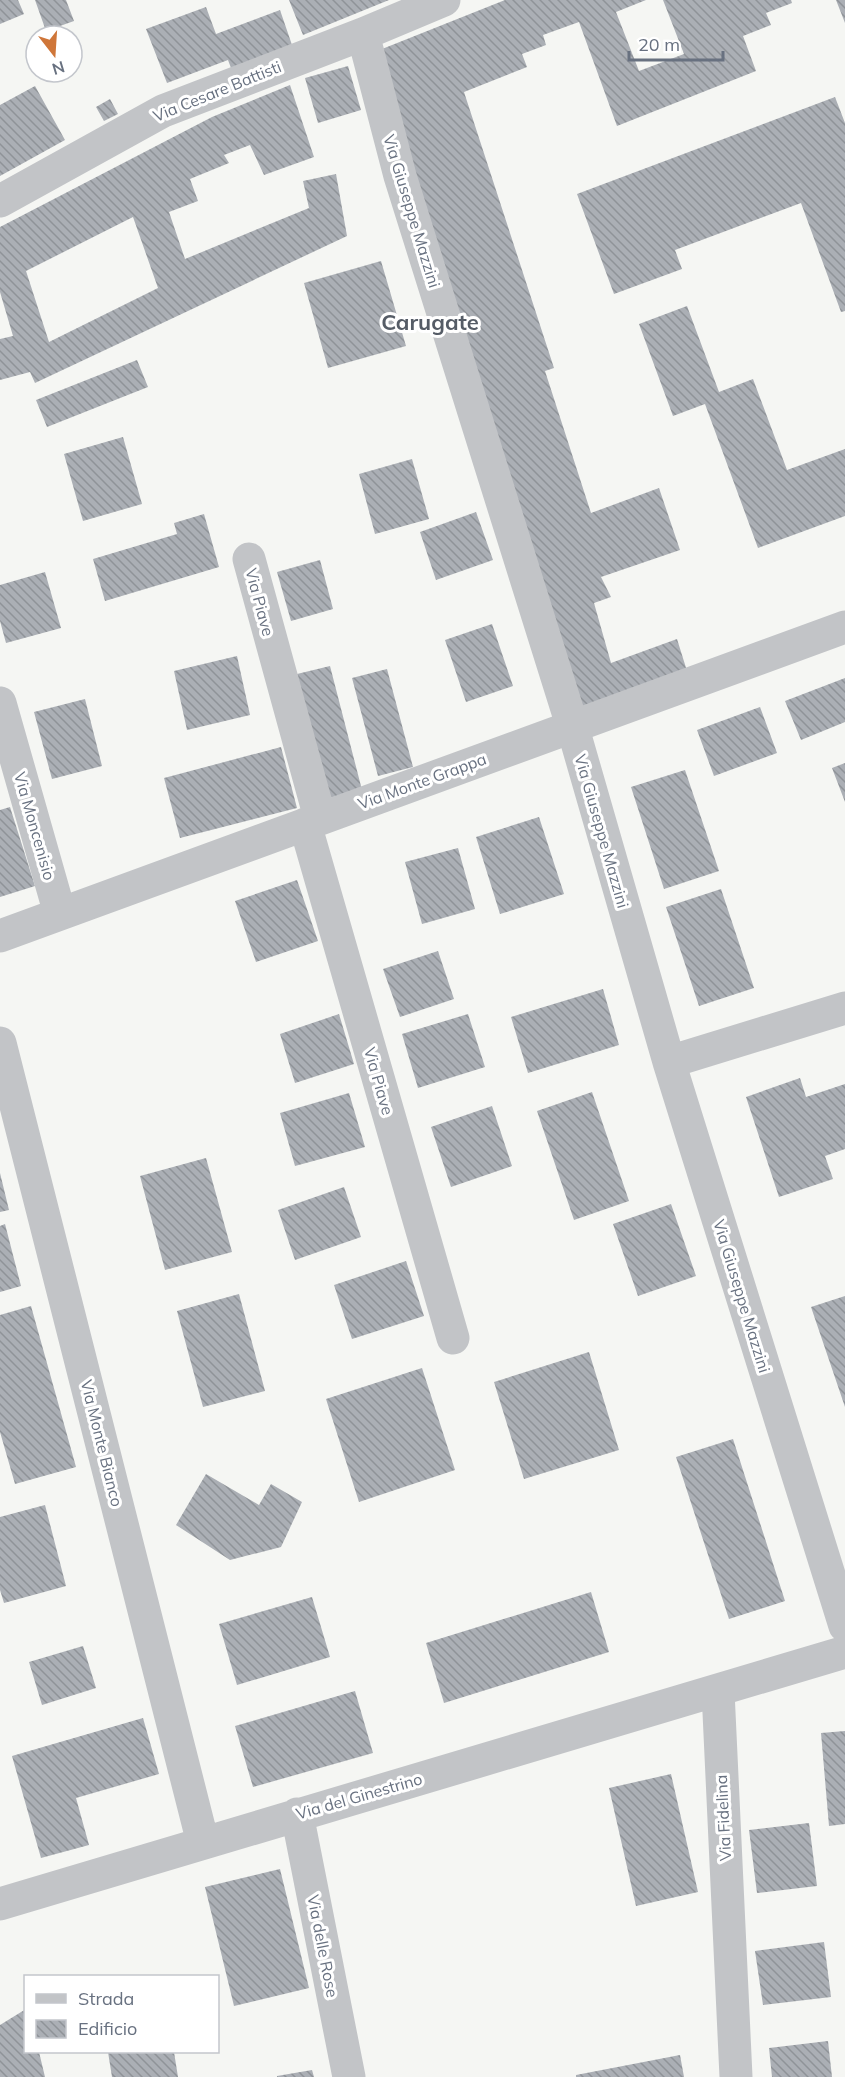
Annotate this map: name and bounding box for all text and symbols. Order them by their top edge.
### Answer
north arrow [24,24,84,84]
scale bar [629,24,724,62]
text: 20 m [638,33,680,56]
street label: Via Cesare Battisti [150,56,284,126]
text: N [50,57,67,80]
street label: Via Giuseppe Mazzini [379,132,445,290]
district label: Carugate [381,308,479,336]
street label: Via Piave [241,566,279,638]
street label: Via Monte Grappa [355,748,489,814]
street label: Via Giuseppe Mazzini [570,752,634,910]
street label: Via Moncenisio [10,770,60,882]
street label: Via Piave [360,1045,398,1117]
street label: Via Giuseppe Mazzini [709,1217,775,1375]
street label: Via Monte Bianco [77,1378,127,1508]
street label: Via del Ginestrino [294,1768,424,1824]
street label: Via Fidelina [711,1774,735,1862]
street label: Via delle Rose [303,1893,343,1999]
legend [24,1975,219,2053]
text: Strada [78,1987,134,2010]
text: Edificio [78,2017,137,2040]

